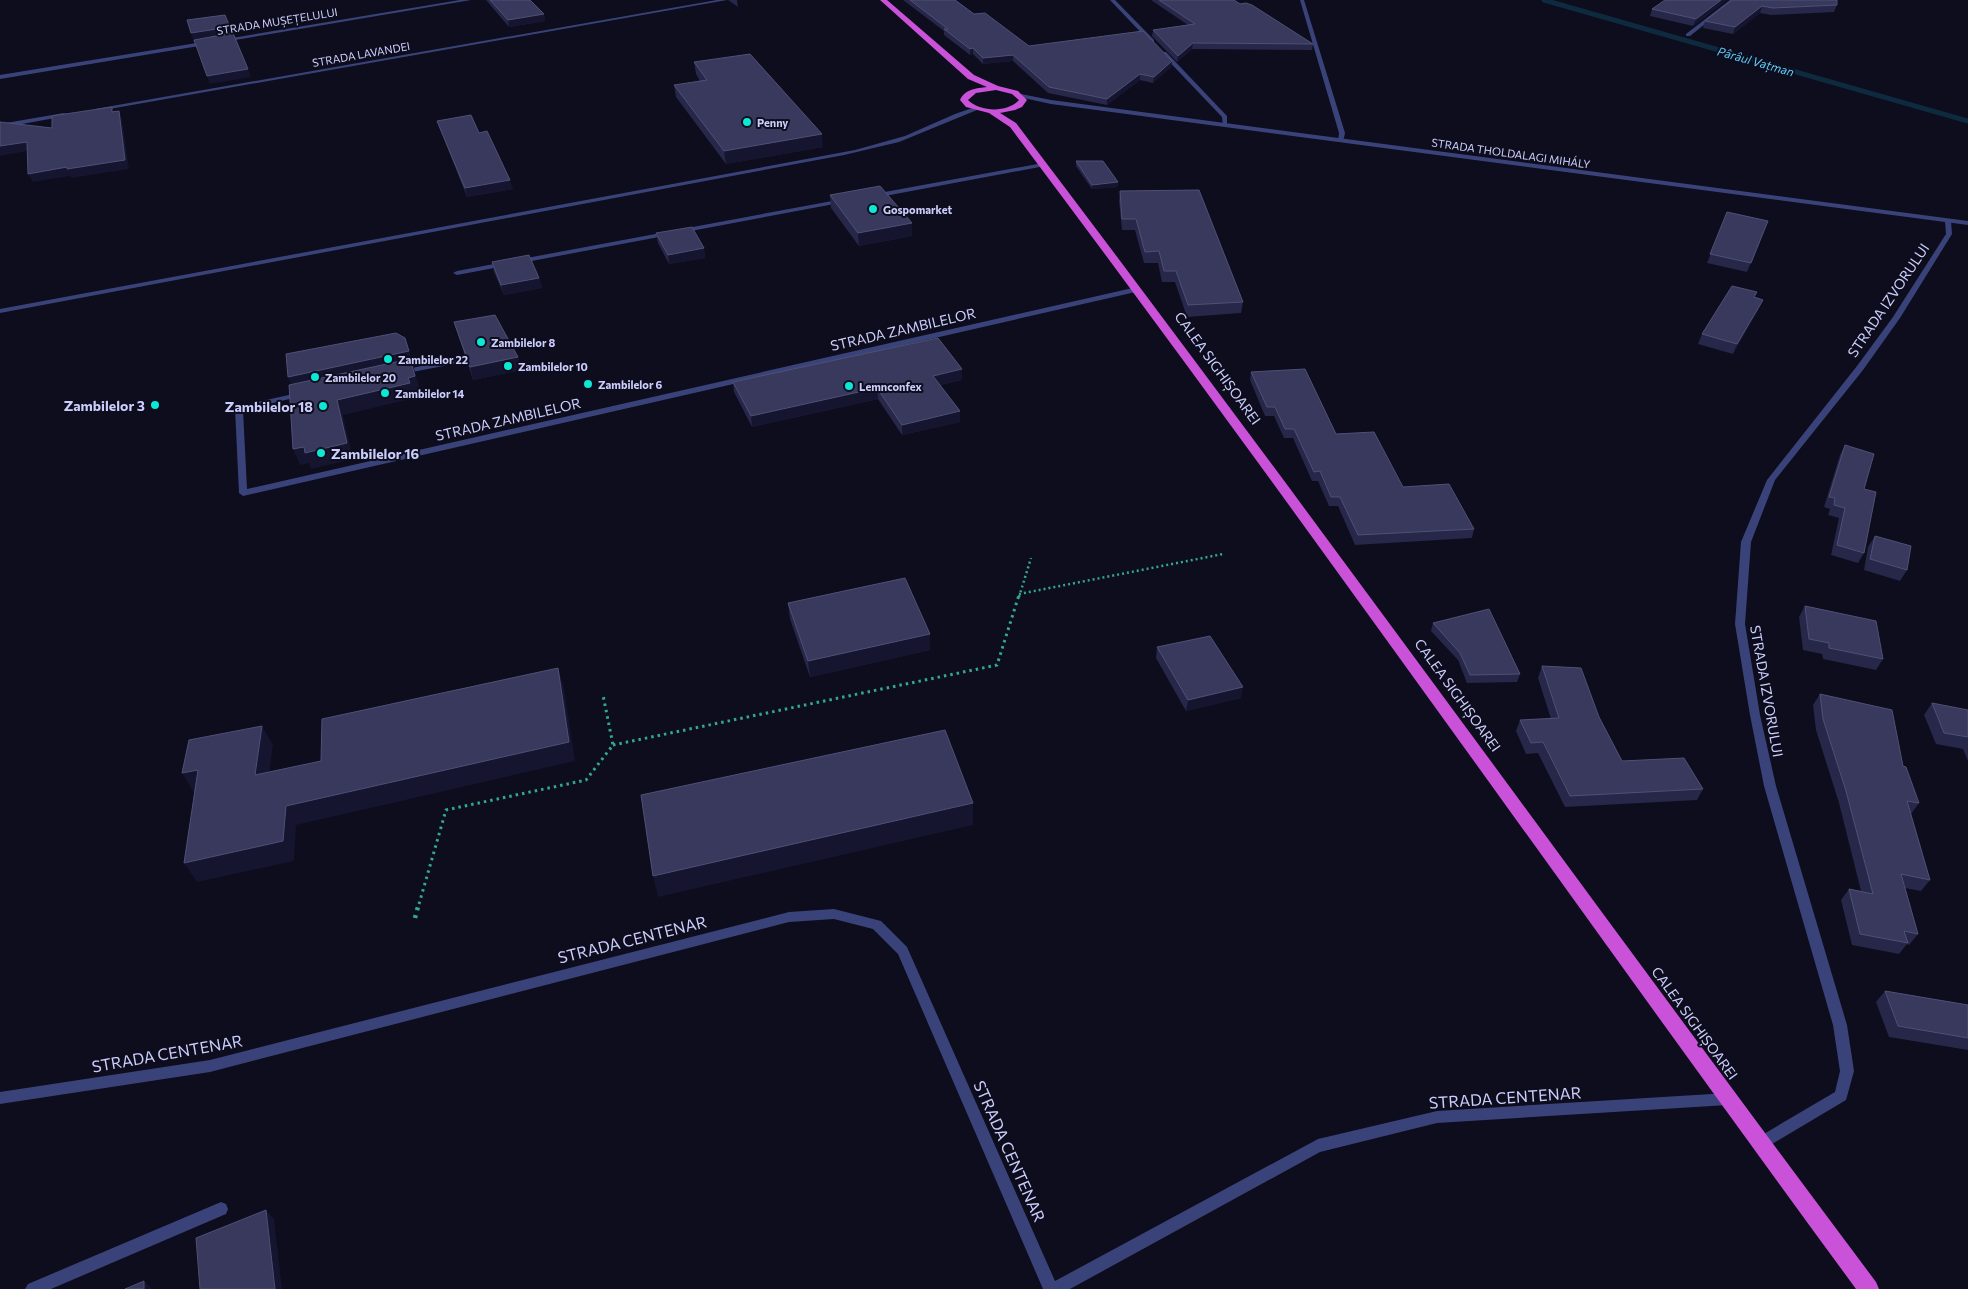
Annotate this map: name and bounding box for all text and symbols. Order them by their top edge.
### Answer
street label: STRADA MUȘEȚELULUI [216,5,339,39]
street label: STRADA LAVANDEI [311,39,411,69]
water label: Pârâul Vațman [1716,43,1796,80]
marker: Penny [741,116,753,128]
place label: Penny [757,116,788,129]
street label: STRADA THOLDALAGI MIHÁLY [1431,134,1591,171]
marker: Gospomarket [867,203,879,215]
place label: Gospomarket [883,203,952,216]
street label: STRADA IZVORULUI [1844,240,1932,360]
street label: STRADA ZAMBILELOR [829,304,977,354]
street label: CALEA SIGHIȘOAREI [1171,308,1265,428]
marker: Zambilelor 8 [475,336,487,348]
place label: Zambilelor 8 [491,336,556,349]
marker: Zambilelor 22 [382,353,394,365]
place label: Zambilelor 22 [398,353,468,366]
marker: Zambilelor 10 [502,360,514,372]
place label: Zambilelor 10 [518,360,588,373]
marker: Zambilelor 20 [309,371,321,383]
place label: Zambilelor 20 [325,371,396,384]
marker: Zambilelor 6 [582,378,594,390]
place label: Zambilelor 6 [598,378,663,391]
marker: Lemnconfex [843,380,855,392]
place label: Lemnconfex [859,380,923,393]
marker: Zambilelor 14 [379,387,391,399]
place label: Zambilelor 14 [395,387,465,400]
street label: STRADA ZAMBILELOR [434,394,582,444]
place label: Zambilelor 3 [64,397,145,414]
place label: Zambilelor 18 [225,398,313,415]
marker: Zambilelor 3 [149,399,161,411]
marker: Zambilelor 18 [317,400,329,412]
place label: Zambilelor 16 [331,445,420,462]
marker: Zambilelor 16 [315,447,327,459]
street label: STRADA IZVORULUI [1747,624,1787,758]
street label: CALEA SIGHIȘOAREI [1411,635,1505,755]
street label: STRADA CENTENAR [556,911,709,967]
street label: CALEA SIGHIȘOAREI [1648,963,1742,1083]
street label: STRADA CENTENAR [90,1030,244,1076]
street label: STRADA CENTENAR [970,1077,1050,1225]
street label: STRADA CENTENAR [1428,1082,1582,1112]

